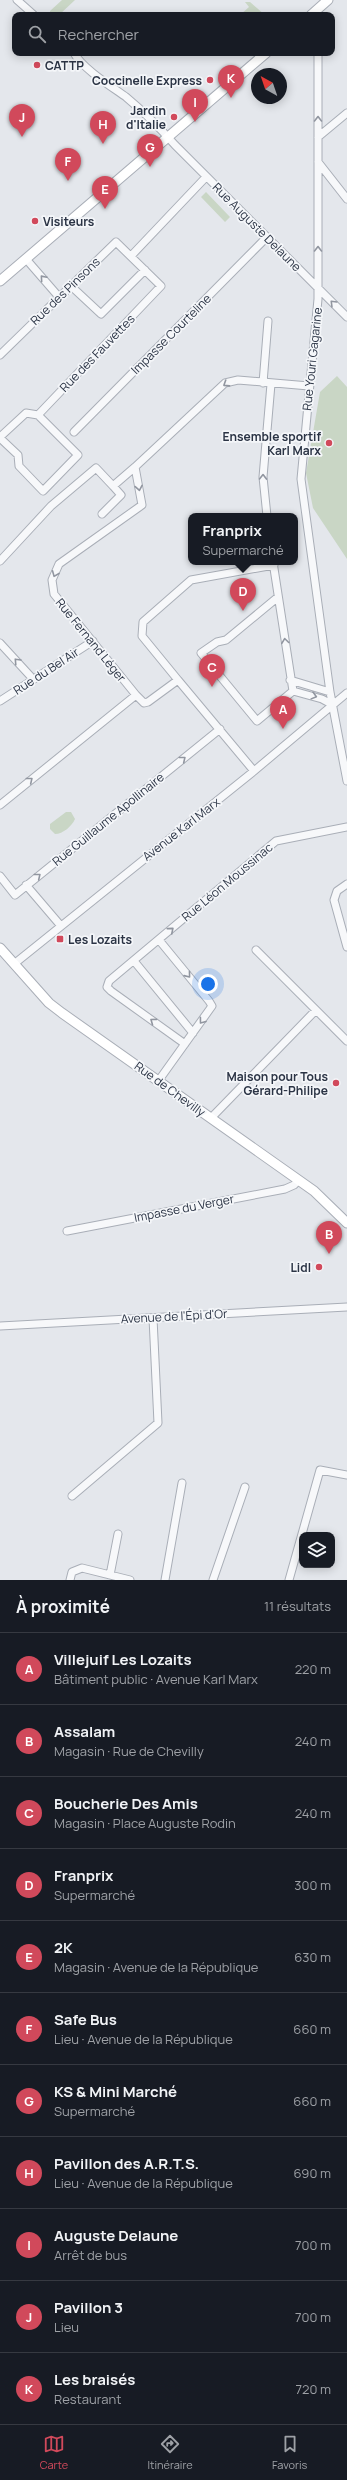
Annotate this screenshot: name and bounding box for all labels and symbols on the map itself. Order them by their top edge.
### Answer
place label: CATTP [45,57,84,74]
marker: CATTP [32,60,42,70]
pin: K [218,65,244,98]
north arrow [251,68,287,104]
place label: Coccinelle Express [92,72,203,89]
marker: Coccinelle Express [205,75,215,85]
pin: I [182,89,208,122]
place label: Jardin d'Italie [126,102,166,133]
pin: J [9,104,35,137]
pin: H [90,111,116,144]
marker: Jardin d'Italie [169,112,179,122]
one-way arrow [314,116,322,122]
pin: G [137,134,163,167]
pin: F [55,148,81,181]
pin: E [92,176,118,209]
street label: Rue Auguste Delaune [209,179,305,275]
place label: Visiteurs [43,213,95,230]
marker: Visiteurs [30,216,40,226]
one-way arrow [314,246,322,252]
street label: Rue des Pinsons [26,253,104,329]
one-way arrow [40,275,47,283]
street label: Impasse Courteline [127,290,215,378]
one-way arrow [330,300,338,308]
street label: Rue Youri Gagarine [298,307,326,411]
street label: Rue des Fauvettes [56,311,138,395]
one-way arrow [223,380,230,387]
place label: Ensemble sportif Karl Marx [223,428,321,459]
marker: Ensemble sportif Karl Marx [324,438,334,448]
one-way arrow [259,474,267,480]
one-way arrow [134,485,143,491]
one-way arrow [51,570,59,577]
pin: D [230,578,256,611]
street label: Rue Fernand Léger [52,595,131,686]
one-way arrow [281,638,290,645]
street label: Rue du Bel Air [10,643,83,699]
pin: C [199,654,225,687]
one-way arrow [14,658,22,666]
one-way arrow [310,692,317,700]
pin: A [270,696,296,729]
one-way arrow [178,757,185,764]
street label: Rue Guillaume Apollinaire [48,769,168,869]
one-way arrow [26,778,33,785]
street label: Avenue Karl Marx [139,793,224,865]
street label: Rue Léon Moussinac [178,839,276,925]
one-way arrow [33,873,40,880]
one-way arrow [166,927,173,934]
place label: Les Lozaits [68,931,133,948]
marker: Les Lozaits [55,934,65,944]
one-way arrow [183,970,190,978]
your location [198,974,218,994]
one-way arrow [200,1016,207,1023]
one-way arrow [150,1018,157,1026]
street label: Rue de Chevilly [131,1057,209,1121]
place label: Maison pour Tous Gérard-Philipe [226,1068,328,1099]
marker: Maison pour Tous Gérard-Philipe [331,1078,341,1088]
street label: Impasse du Verger [133,1190,236,1226]
pin: B [316,1221,342,1254]
place label: Lidl [290,1259,311,1276]
marker: Lidl [314,1262,324,1272]
street label: Avenue de l'Épi d'Or [120,1305,228,1327]

